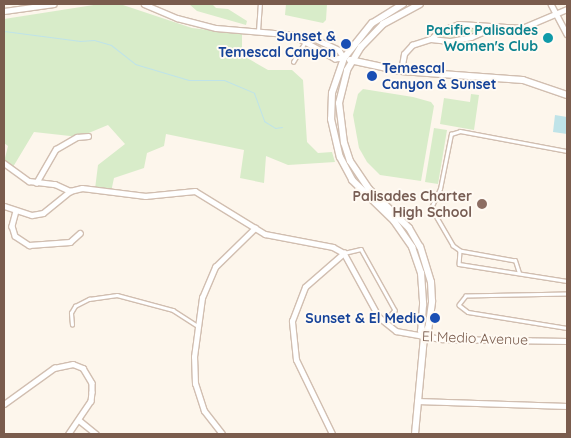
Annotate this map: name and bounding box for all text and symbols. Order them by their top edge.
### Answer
place label: Pacific Palisades Women's Club [426,22,538,54]
place label: Sunset & Temescal Canyon [218,28,336,60]
marker: Pacific Palisades Women's Club [542,32,554,44]
marker: Sunset & Temescal Canyon [340,38,352,50]
place label: Temescal Canyon & Sunset [382,60,496,92]
marker: Temescal Canyon & Sunset [366,70,378,82]
place label: Palisades Charter High School [353,188,472,220]
marker: Palisades Charter High School [476,198,488,210]
place label: Sunset & El Medio [305,310,425,326]
marker: Sunset & El Medio [429,312,441,324]
street label: El Medio Avenue [422,328,528,348]

